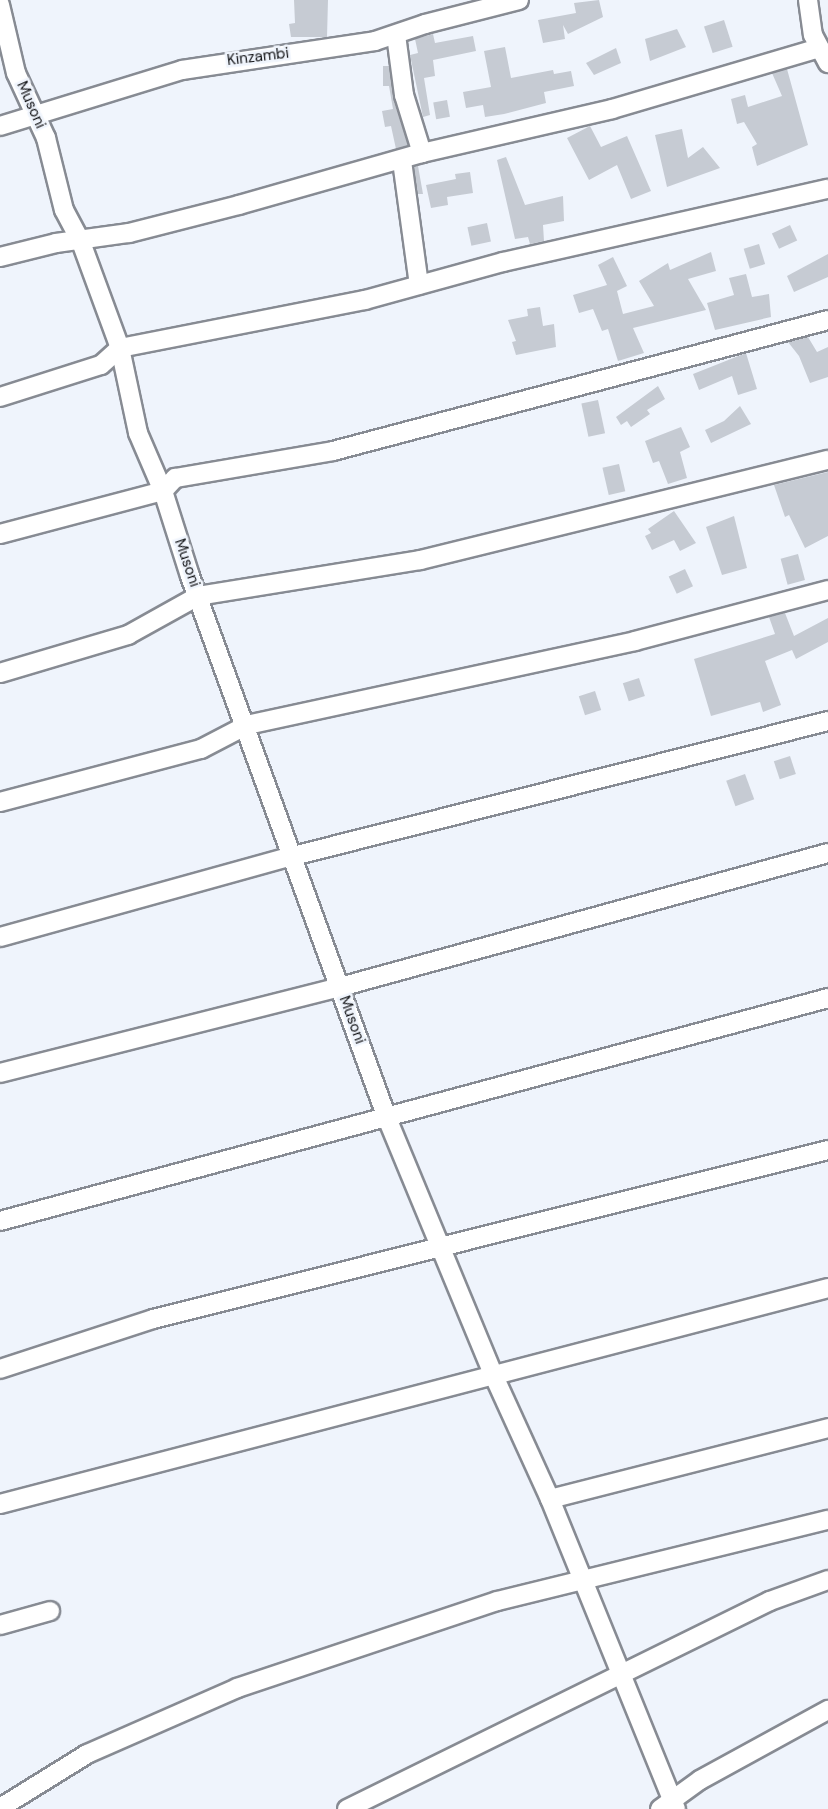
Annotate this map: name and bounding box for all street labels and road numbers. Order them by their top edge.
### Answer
street label: Kinzambi [226,44,290,70]
street label: Musoni [13,79,49,131]
street label: Musoni [170,537,204,589]
street label: Musoni [335,994,369,1046]

